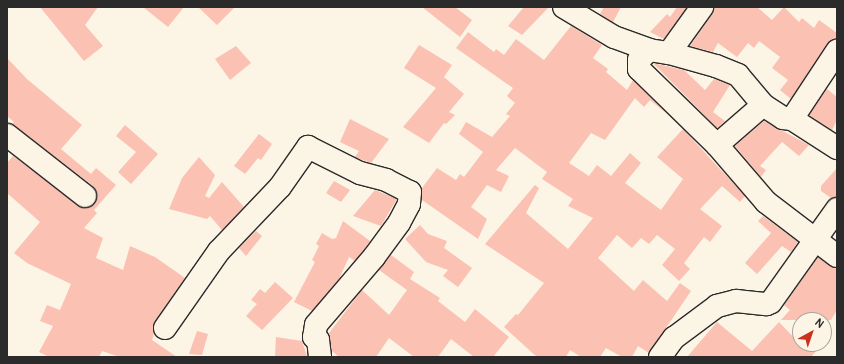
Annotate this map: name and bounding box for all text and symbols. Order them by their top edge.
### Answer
north arrow [792,312,832,352]
text: N [812,316,826,331]

